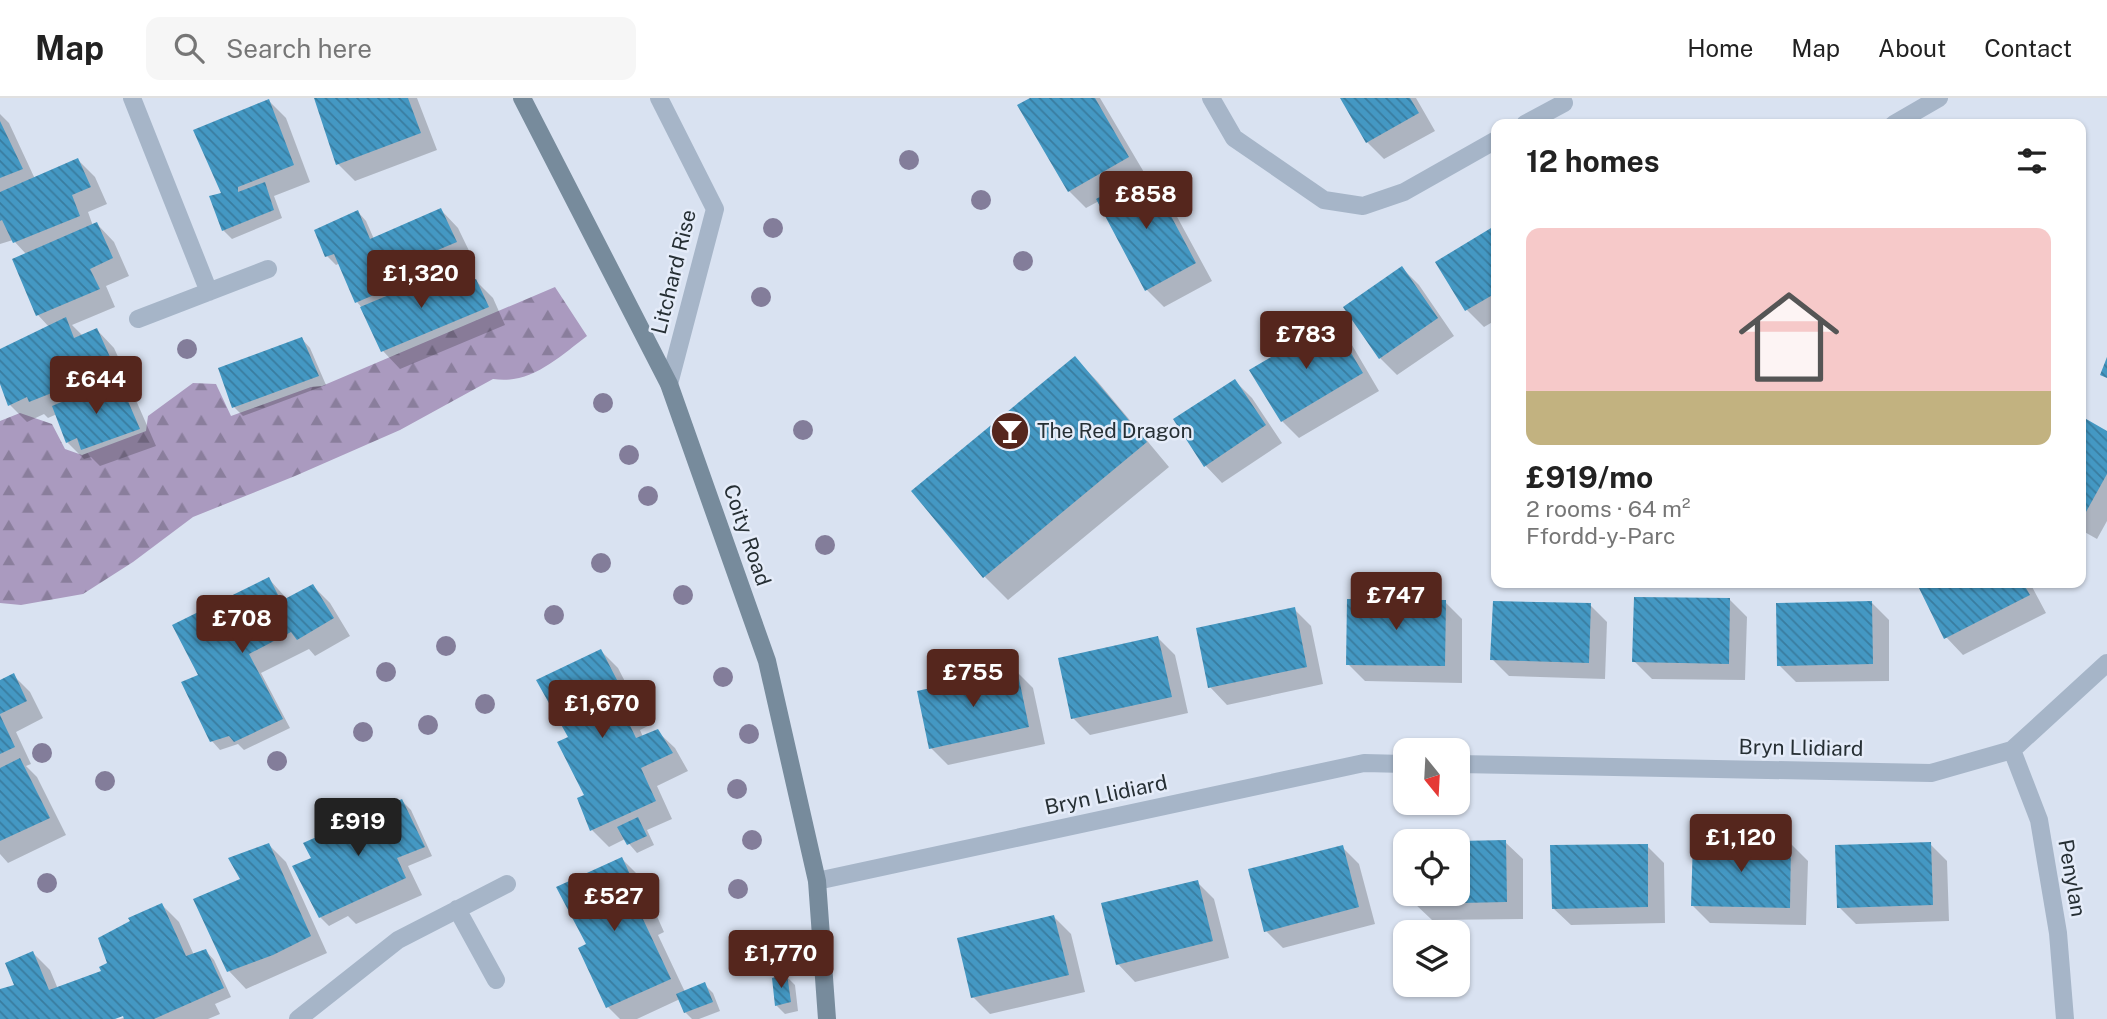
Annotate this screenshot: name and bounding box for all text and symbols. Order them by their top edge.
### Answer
search box [146,17,636,80]
text: Map [35,29,104,67]
icon: search [170,29,208,67]
text: Search here [226,33,372,64]
text: Home [1687,34,1753,62]
text: Map [1791,34,1840,62]
text: About [1878,34,1946,62]
text: Contact [1984,34,2072,62]
icon: filters [2013,142,2051,180]
text: 12 homes [1526,143,1660,179]
pin: £858 [1105,172,1187,231]
text: £858 [1115,180,1177,207]
street label: Litchard Rise [646,207,701,337]
pin: £1,320 [364,250,478,310]
text: £1,320 [383,259,459,286]
icon: home [1726,274,1852,400]
pin: £783 [1265,312,1347,371]
text: £783 [1276,320,1336,347]
pin: £644 [55,356,137,416]
text: £644 [66,365,126,392]
bar icon: The Red Dragon [989,410,1031,452]
place label: The Red Dragon [1037,418,1193,443]
text: £919/mo [1526,459,1653,495]
street label: Coity Road [718,481,776,589]
text: 2 rooms · 64 m² [1526,495,1690,522]
text: Ffordd-y-Parc [1526,522,1675,549]
pin: £747 [1355,573,1437,632]
text: £747 [1367,581,1425,608]
pin: £708 [201,596,283,655]
text: £708 [212,604,272,631]
pin: £755 [932,650,1014,709]
text: £755 [943,658,1003,685]
pin: £1,670 [545,680,659,740]
text: £1,670 [565,689,639,716]
street label: Bryn Llidiard [1738,734,1864,761]
north arrow [1393,738,1470,816]
map controls [1393,738,1470,997]
street label: Bryn Llidiard [1042,769,1169,820]
pin: £919 [317,798,399,858]
text: £919 [330,807,386,834]
pin: £1,120 [1684,814,1798,874]
text: £1,120 [1706,823,1776,850]
button: locate [1393,829,1470,906]
street label: Penylan [2053,837,2092,919]
pin: £527 [573,874,655,933]
text: £527 [584,882,644,909]
button: layers [1393,920,1470,997]
pin: £1,770 [724,930,838,990]
text: £1,770 [745,939,817,966]

